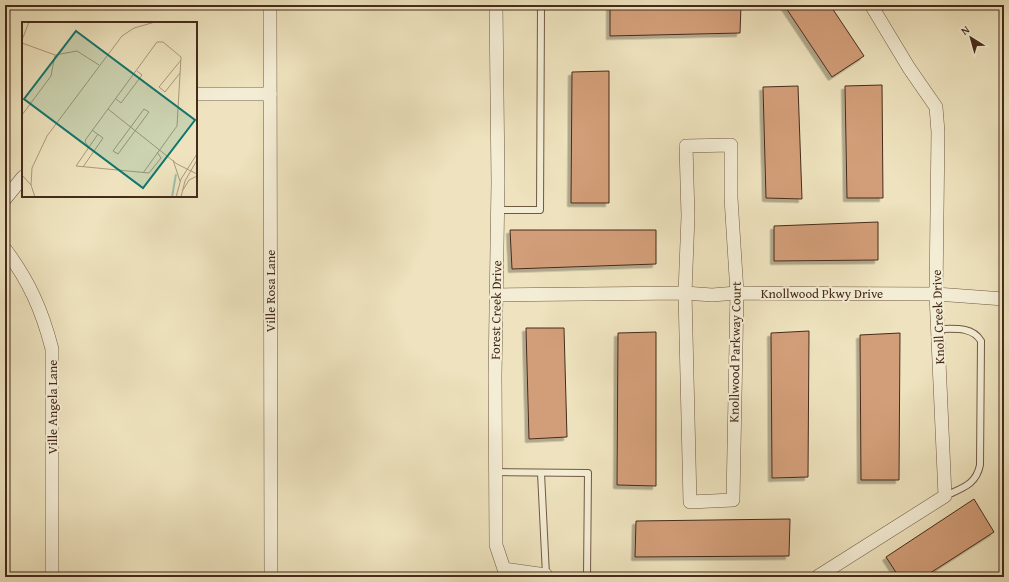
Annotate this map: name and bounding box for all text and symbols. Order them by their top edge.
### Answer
north arrow [951,18,991,58]
text: N [957,21,973,39]
inset map [22,22,197,197]
street label: Ville Rosa Lane [261,250,280,332]
street label: Forest Creek Drive [486,260,506,360]
street label: Knoll Creek Drive [927,269,949,365]
street label: Knollwood Parkway Court [724,281,746,423]
street label: Knollwood Pkwy Drive [761,284,883,303]
street label: Ville Angela Lane [43,360,62,454]

